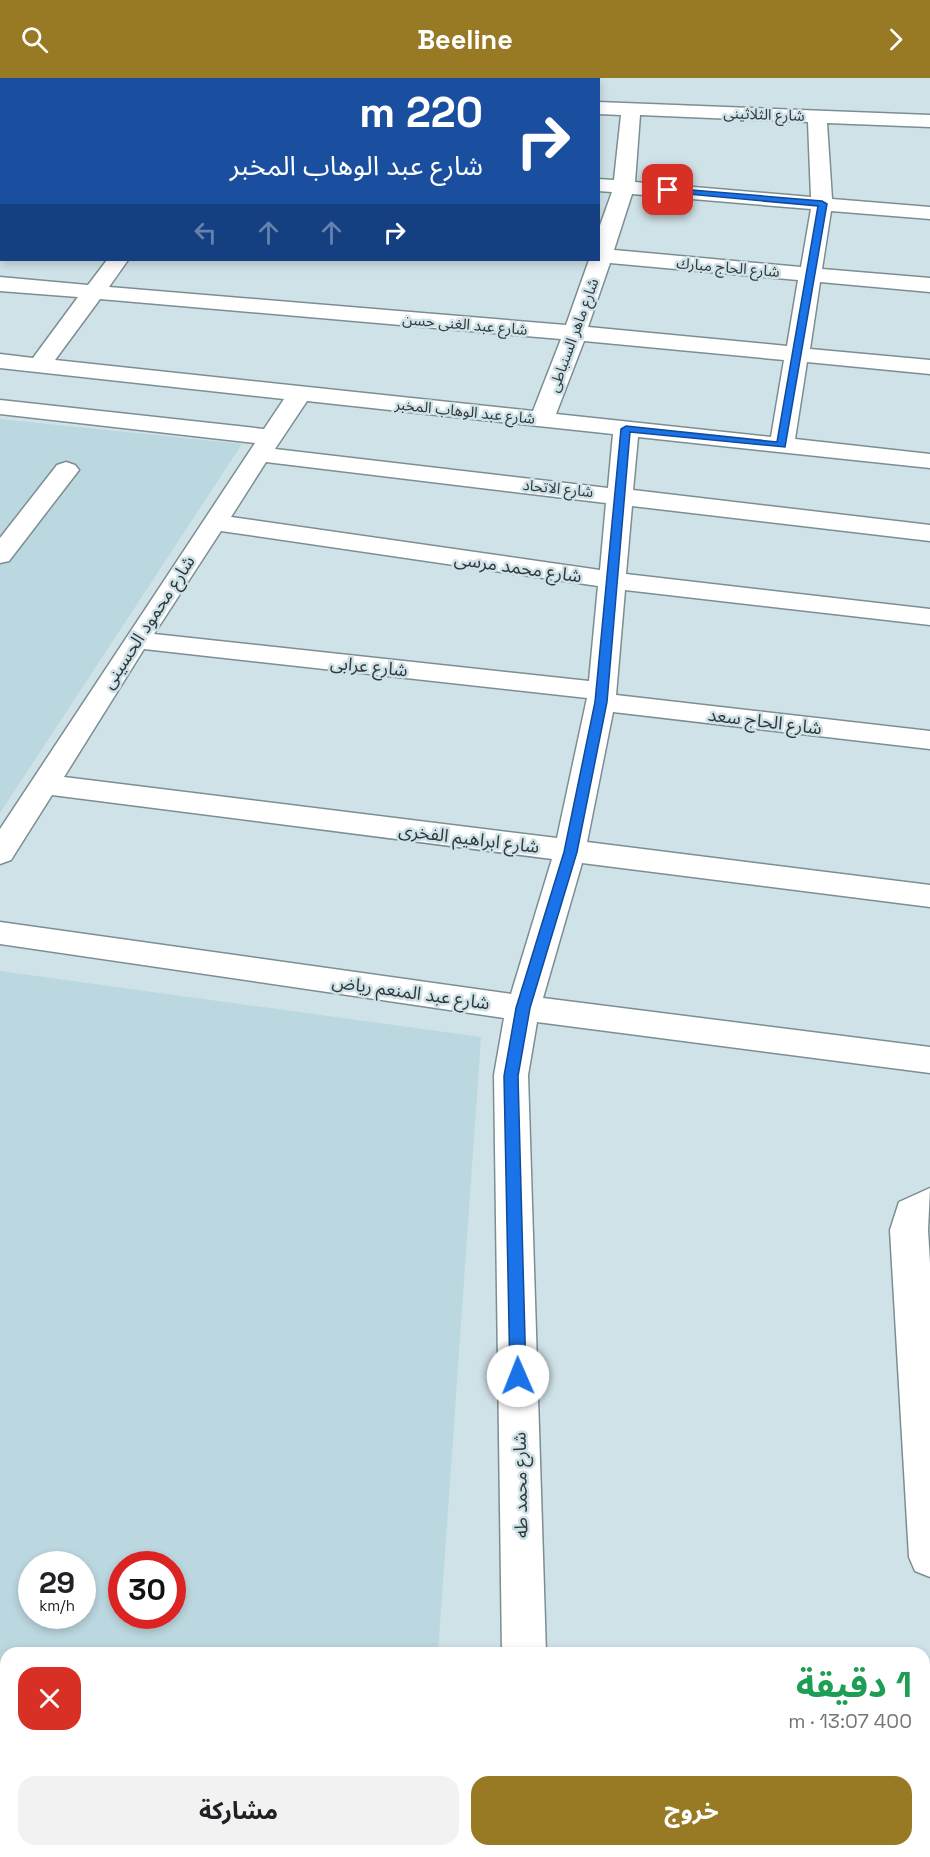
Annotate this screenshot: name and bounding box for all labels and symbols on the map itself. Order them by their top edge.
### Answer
street label: شارع الثلاثينى [723,103,805,128]
pin [642,164,693,215]
street label: شارع الحاج مبارك [675,253,781,284]
street label: شارع ماهر السنباطى [544,275,605,396]
street label: شارع عبد الغنى حسن [401,309,529,342]
street label: شارع عبد الوهاب المخبر [393,394,536,431]
street label: شارع الاتحاد [521,475,595,504]
street label: شارع محمد مرسى [452,547,583,590]
street label: شارع محمود الحسينى [96,551,202,695]
street label: شارع عرابى [329,650,409,684]
street label: شارع الحاج سعد [706,703,823,742]
street label: شارع ابراهيم الفخرى [397,818,541,861]
street label: شارع عبد المنعم رياض [330,970,491,1017]
position arrow [486,1344,550,1408]
street label: شارع محمد طه [508,1432,535,1538]
speed limit sign: 30 [108,1551,186,1629]

